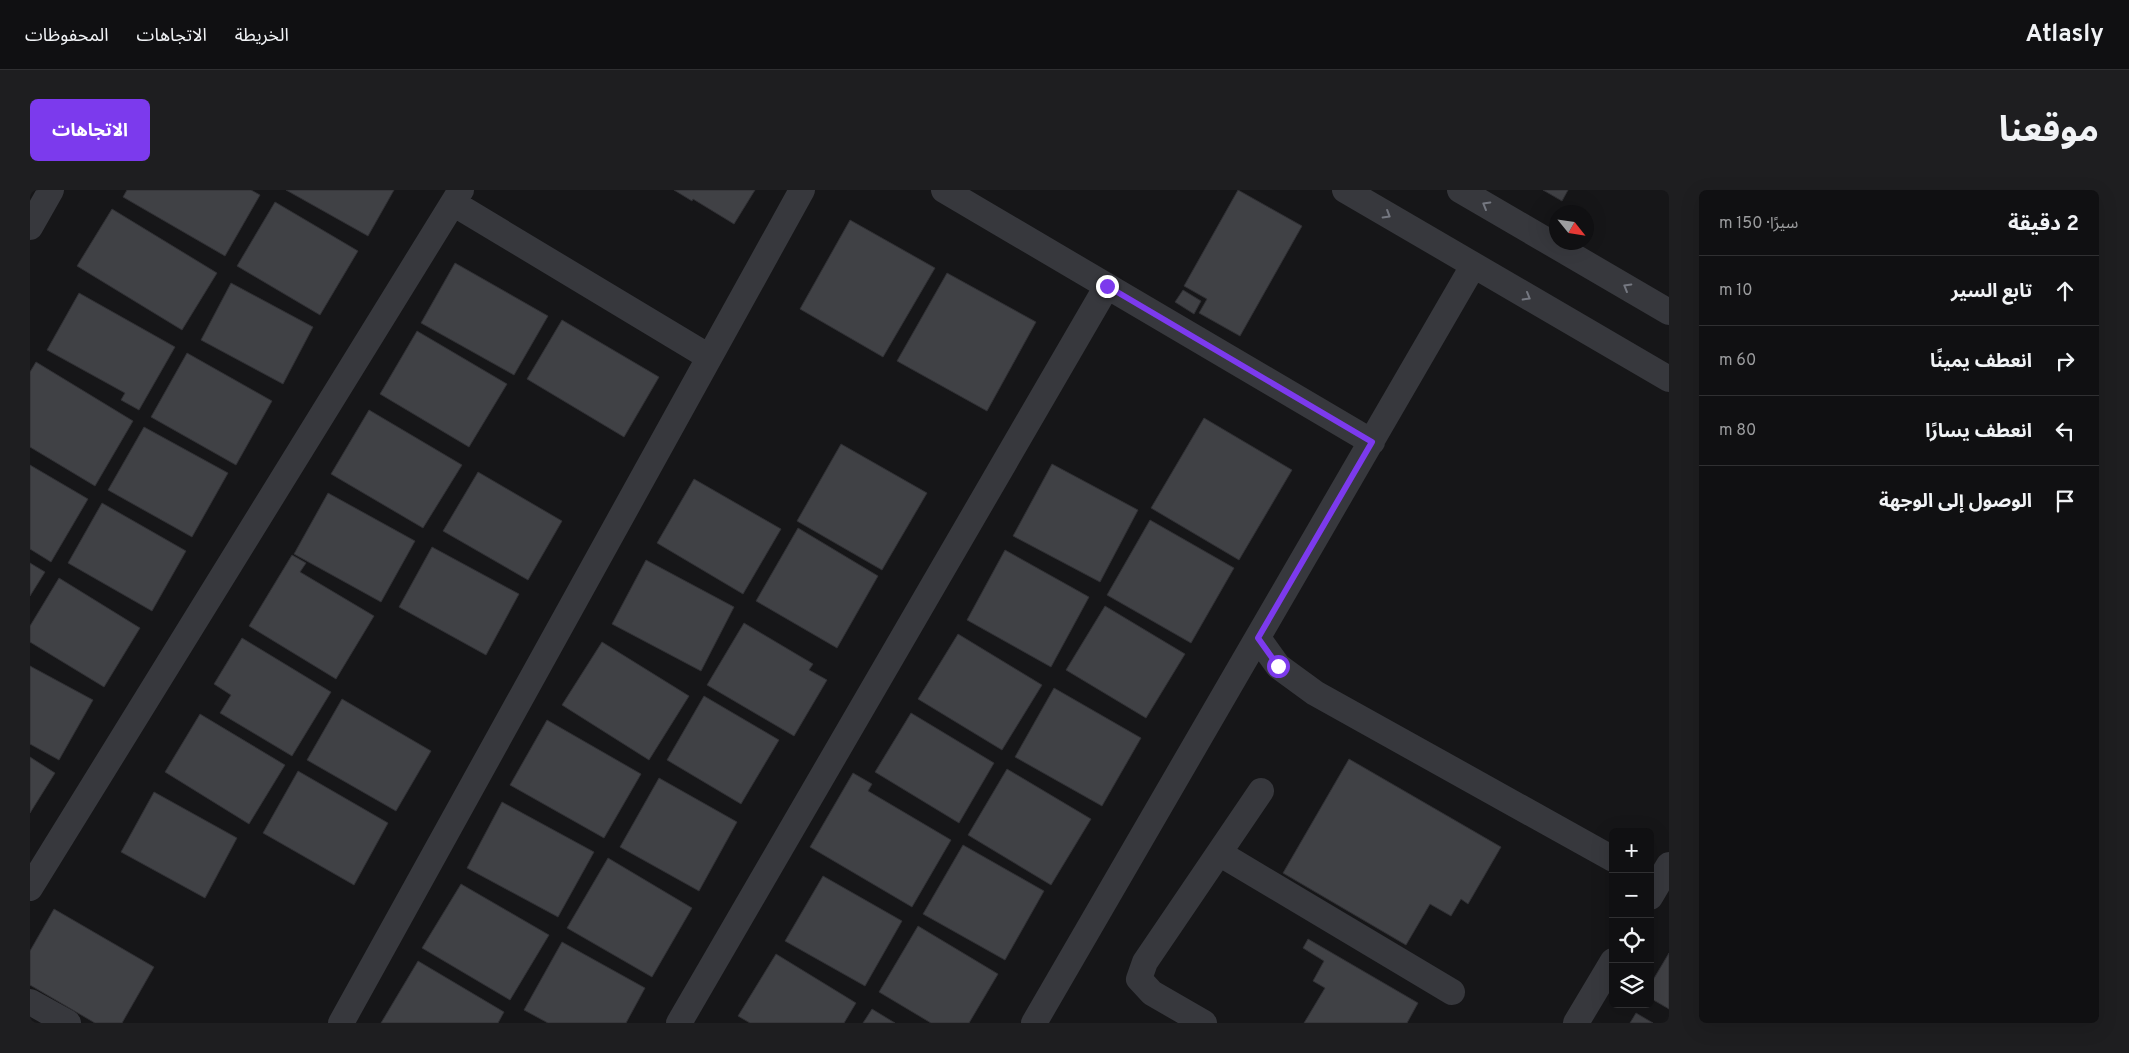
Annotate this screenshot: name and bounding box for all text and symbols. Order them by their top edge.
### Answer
text: Atlasly [2025,20,2104,50]
text: المحفوظات [25,25,109,48]
text: الاتجاهات [137,25,207,48]
text: الخريطة [235,25,289,48]
button: الاتجاهات [30,99,150,161]
text: موقعنا [1999,110,2099,154]
one-way arrow [1483,202,1492,212]
north arrow [1549,205,1594,250]
one-way arrow [1382,208,1391,218]
text: 2 دقيقة [2008,211,2079,238]
text: سيرًا · 150 m [1719,214,1798,234]
route end [1096,275,1119,298]
icon: ahead [2051,277,2079,305]
text: تابع السير [1951,280,2032,304]
text: 10 m [1719,281,1753,301]
one-way arrow [1623,283,1632,293]
one-way arrow [1522,291,1531,301]
icon: right [2051,347,2079,375]
text: انعطف يمينًا [1930,350,2032,374]
text: 60 m [1719,351,1756,371]
icon: left [2051,417,2079,445]
text: انعطف يسارًا [1925,420,2032,444]
text: 80 m [1719,421,1756,441]
icon: arrive [2051,487,2079,515]
text: الوصول إلى الوجهة [1879,490,2032,514]
route start [1267,655,1290,678]
map controls [1609,828,1654,1008]
button: + [1609,828,1654,873]
button: − [1609,873,1654,918]
button: locate [1609,918,1654,963]
button: layers [1609,963,1654,1008]

